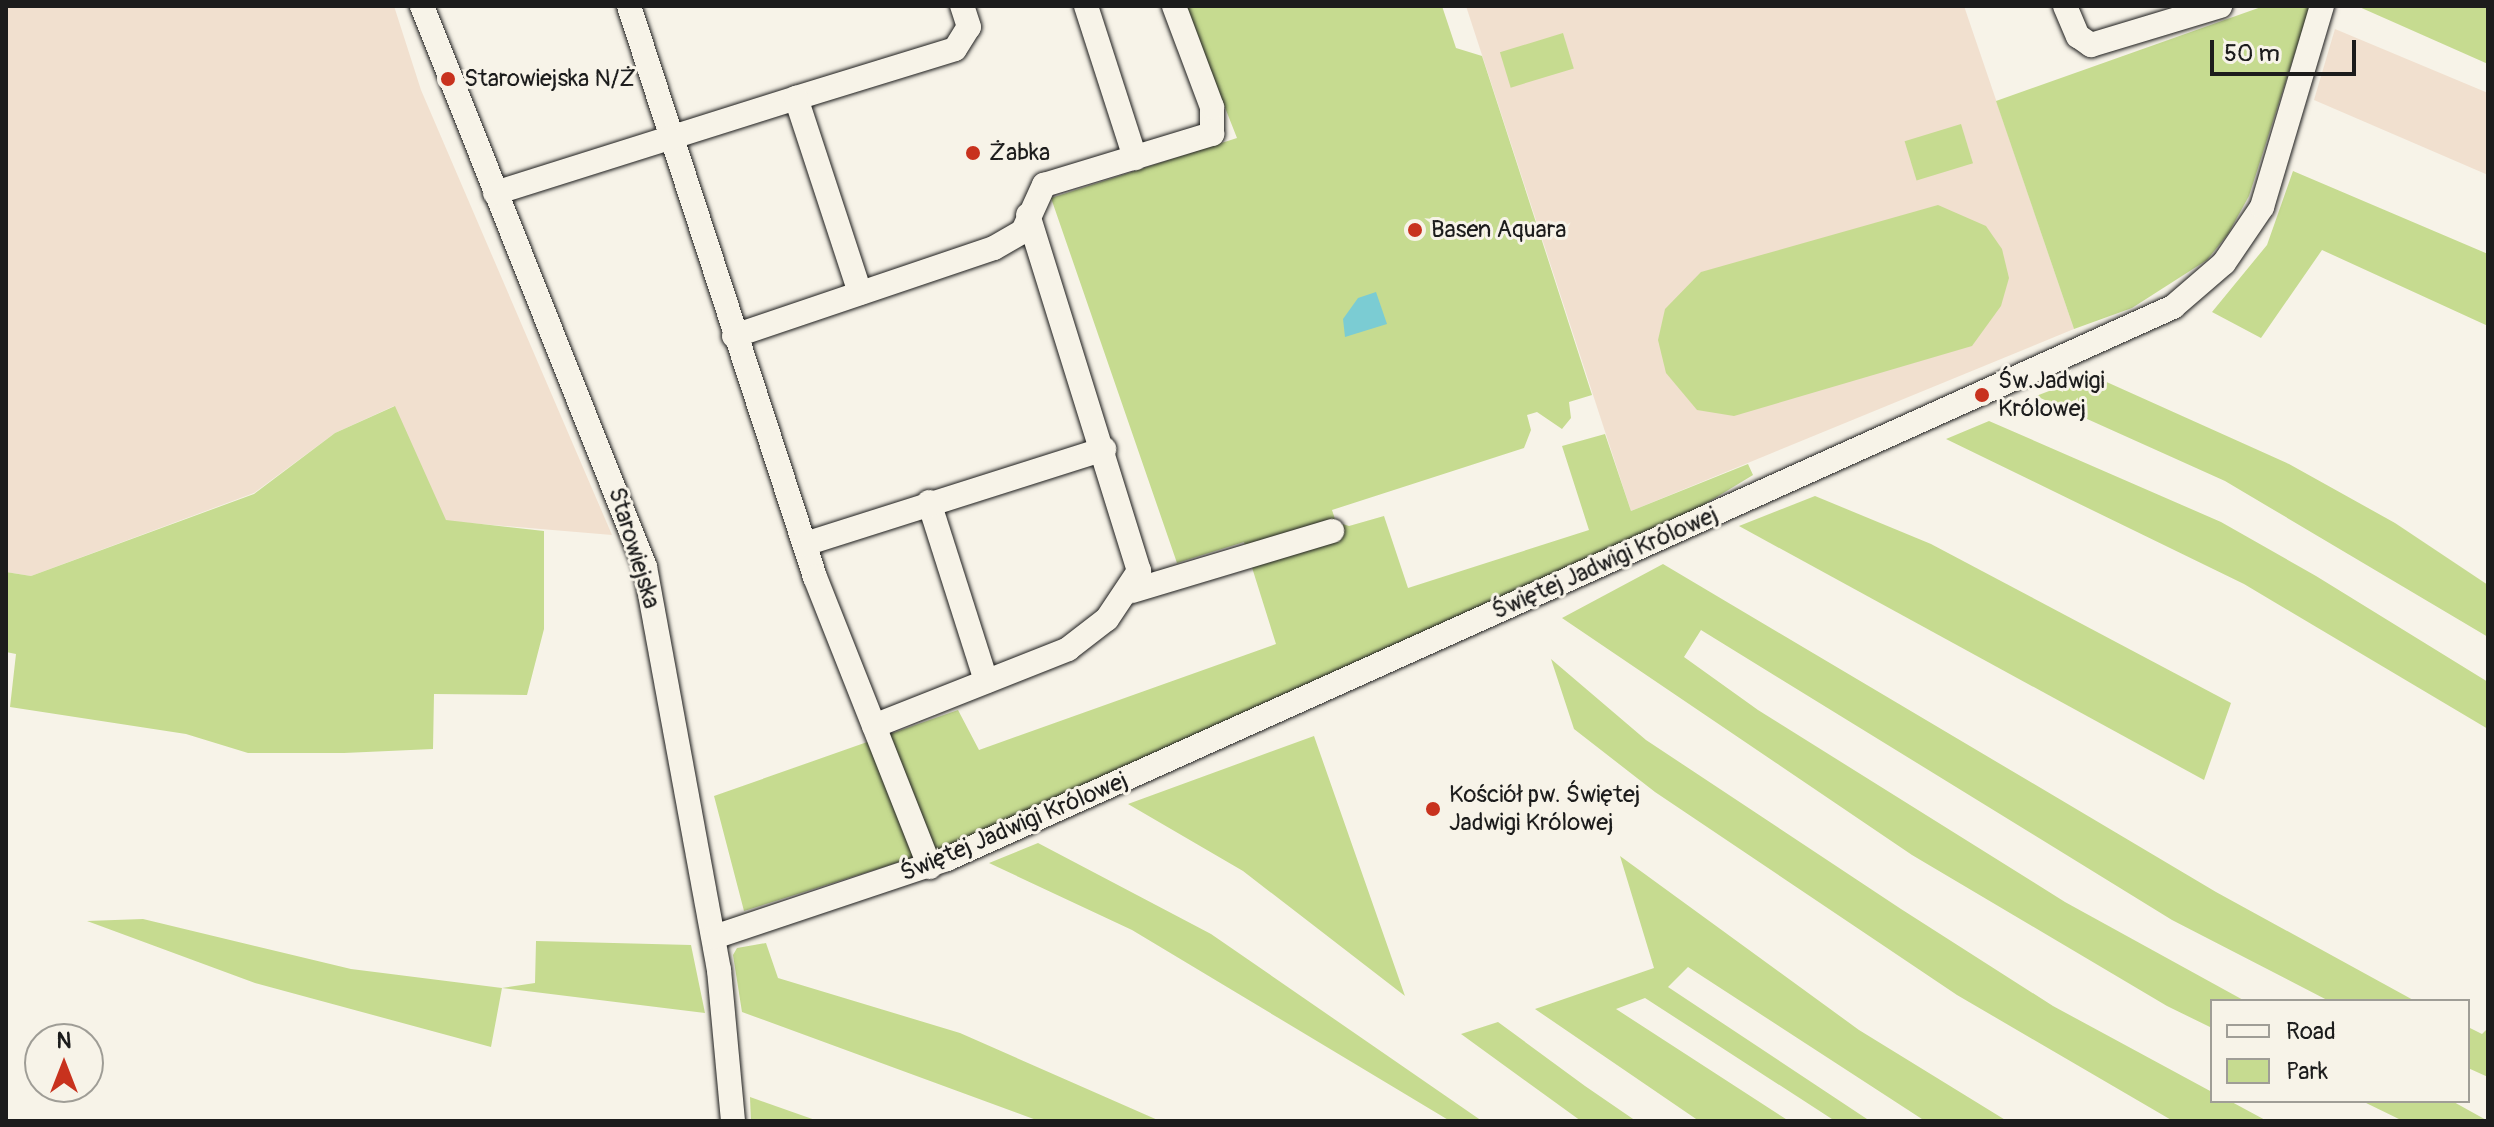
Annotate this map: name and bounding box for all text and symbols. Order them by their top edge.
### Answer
scale bar [2214,24,2360,74]
text: 50 m [2224,39,2280,68]
place label: Starowiejska N/Ż [464,65,636,93]
marker: Starowiejska N/Ż [439,70,457,88]
place label: Żabka [989,139,1050,167]
marker: Żabka [964,144,982,162]
place label: Basen Aquara [1431,216,1566,244]
marker: Basen Aquara [1406,221,1424,239]
place label: Św.Jadwigi Królowej [1998,367,2105,423]
marker: Św.Jadwigi Królowej [1973,386,1991,404]
street label: Starowiejska [602,484,666,612]
street label: Świętej Jadwigi Królowej [1488,500,1722,626]
street label: Świętej Jadwigi Królowej [896,766,1132,888]
place label: Kościół pw. Świętej Jadwigi Królowej [1449,781,1640,837]
marker: Kościół pw. Świętej Jadwigi Królowej [1424,800,1442,818]
legend [2210,999,2470,1103]
text: Road [2286,1017,2336,1046]
north arrow [24,1023,104,1103]
text: N [57,1027,71,1055]
text: Park [2286,1057,2328,1086]

